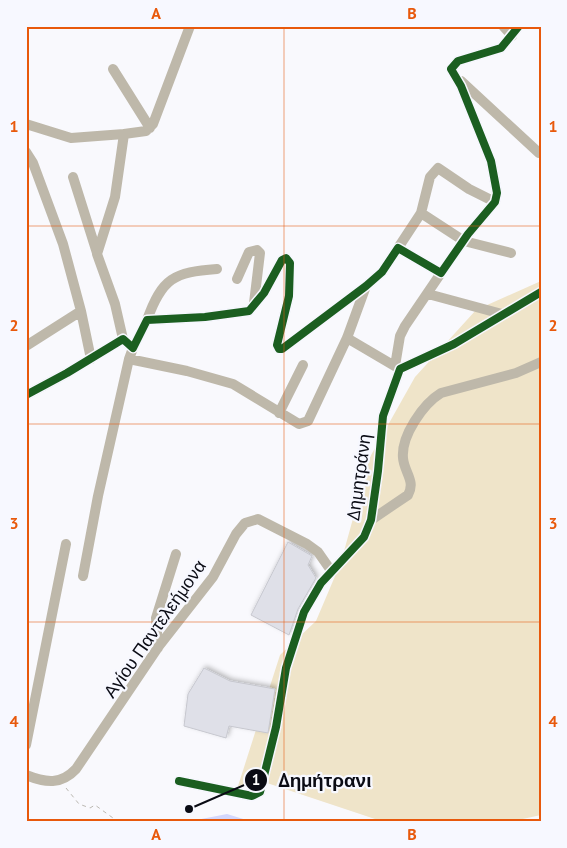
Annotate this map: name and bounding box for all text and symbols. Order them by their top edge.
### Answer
text: A [151,3,161,23]
text: B [407,3,417,23]
text: 1 [9,116,19,136]
text: 1 [548,116,558,136]
text: 2 [9,315,19,335]
text: 2 [548,315,558,335]
street label: Δημητράνη [341,432,376,522]
text: 3 [9,513,19,533]
text: 3 [548,513,558,533]
street label: Αγίου Παντελεήμονα [98,555,211,702]
text: 4 [9,711,19,731]
text: 4 [548,711,558,731]
callout: Δημήτρανι [244,763,382,797]
text: Δημήτρανι [279,768,371,792]
text: 1 [252,770,260,789]
text: A [151,824,161,844]
text: B [407,824,417,844]

